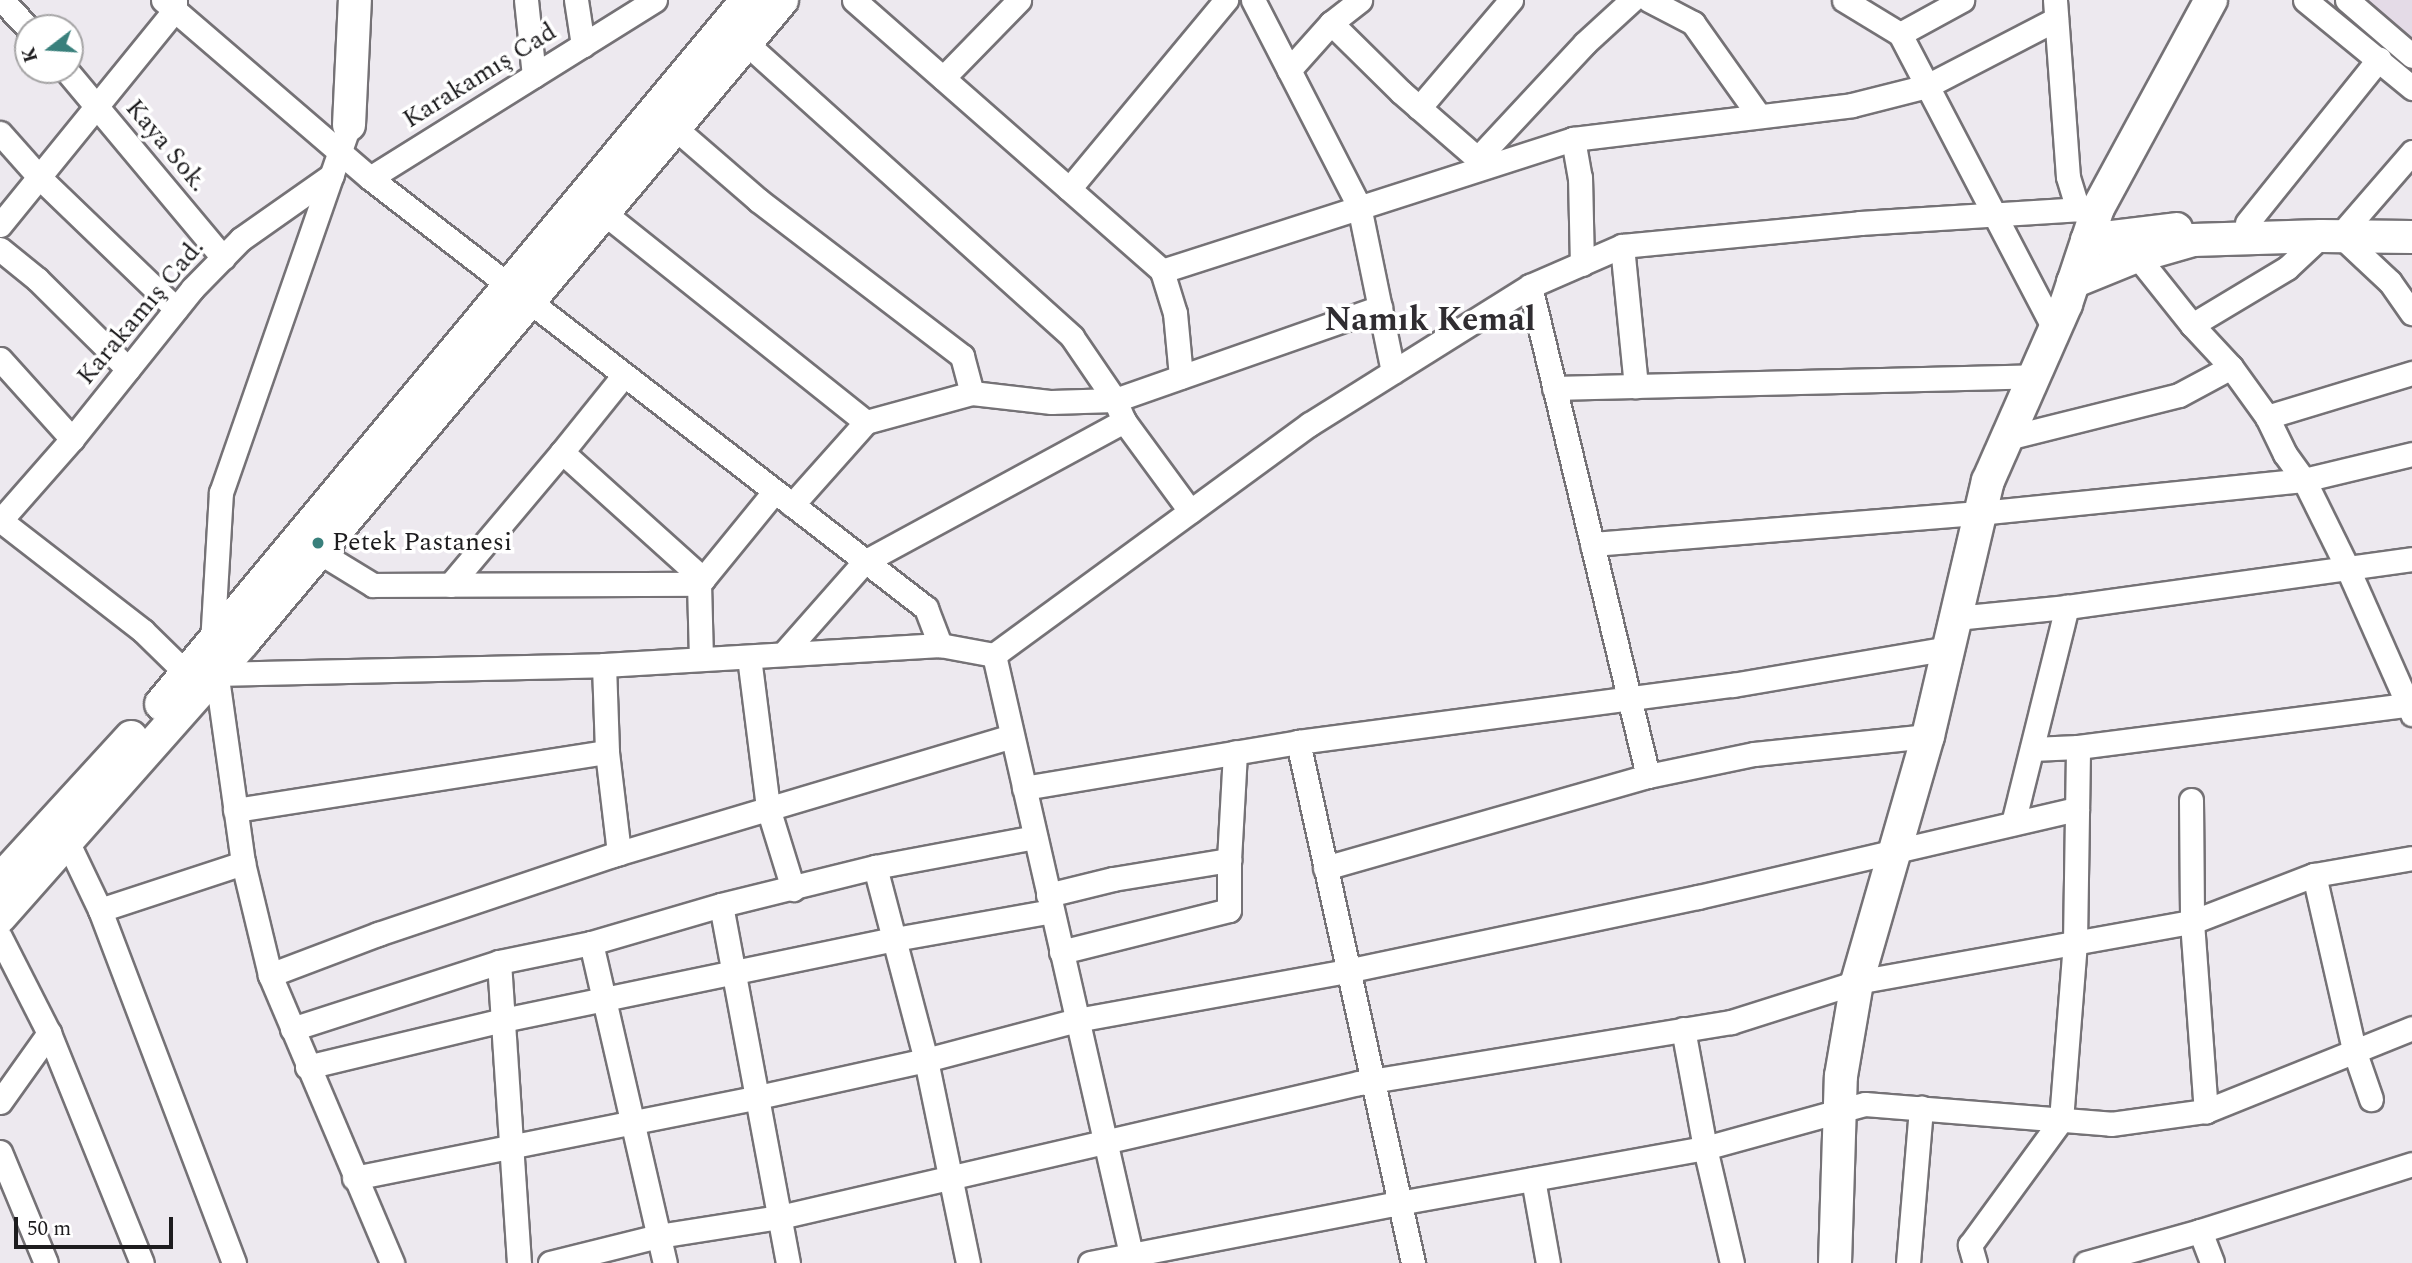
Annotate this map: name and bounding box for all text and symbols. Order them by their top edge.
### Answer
north arrow [14,14,84,84]
street label: Karakamış Cad [397,16,563,136]
text: K [14,43,46,66]
street label: Kaya Sok. [118,93,214,199]
street label: Karakamış Cad. [71,232,211,392]
district label: Namık Kemal [1324,301,1536,341]
place label: Petek Pastanesi [332,527,512,559]
marker: Petek Pastanesi [310,535,326,551]
scale bar [18,1204,177,1248]
text: 50 m [27,1213,71,1245]

